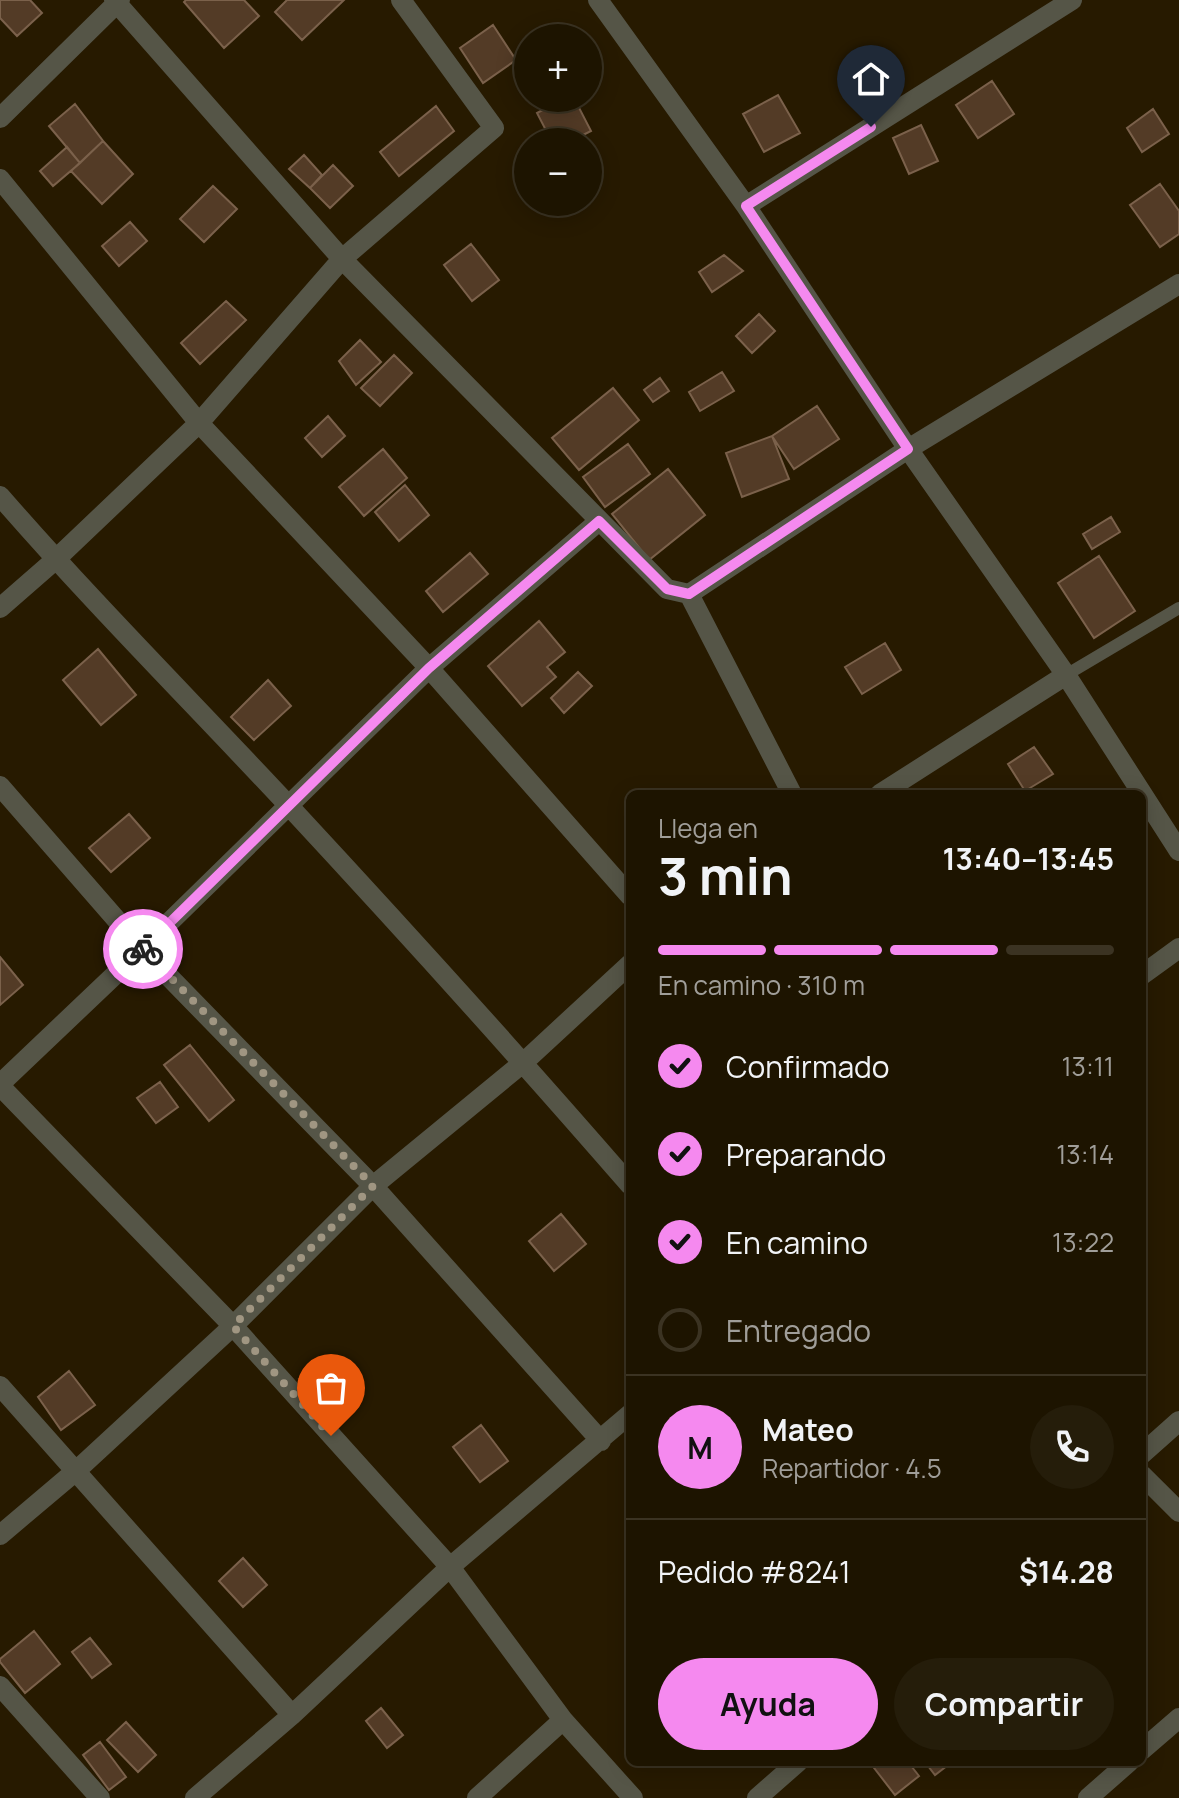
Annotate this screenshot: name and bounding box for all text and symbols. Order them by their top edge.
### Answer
map controls [514,24,602,216]
button: + [514,24,602,112]
pin [837,45,905,127]
icon: home [849,57,893,101]
button: − [514,128,602,216]
text: Llega en [658,810,758,846]
text: 13:40–13:45 [942,838,1114,879]
text: 3 min [658,840,793,911]
courier [103,909,183,989]
icon: bike [121,927,165,971]
text: En camino · 310 m [658,967,865,1003]
icon: check [658,1044,702,1088]
text: Confirmado [726,1046,890,1087]
text: 13:11 [1061,1048,1114,1084]
icon: check [658,1132,702,1176]
text: Preparando [726,1134,886,1175]
text: 13:14 [1056,1136,1114,1172]
icon: check [658,1220,702,1264]
text: En camino [726,1222,868,1263]
text: 13:22 [1052,1224,1114,1260]
text: Entregado [726,1310,871,1351]
pin [297,1354,365,1436]
icon: bag [309,1366,353,1410]
button: phone [1030,1405,1114,1489]
text: Mateo [762,1409,854,1450]
text: M [687,1427,713,1468]
text: Repartidor · 4.5 [762,1450,942,1486]
text: Pedido #8241 [658,1551,851,1592]
text: $14.28 [1019,1551,1114,1592]
button: Ayuda [658,1658,878,1750]
button: Compartir [894,1658,1114,1750]

